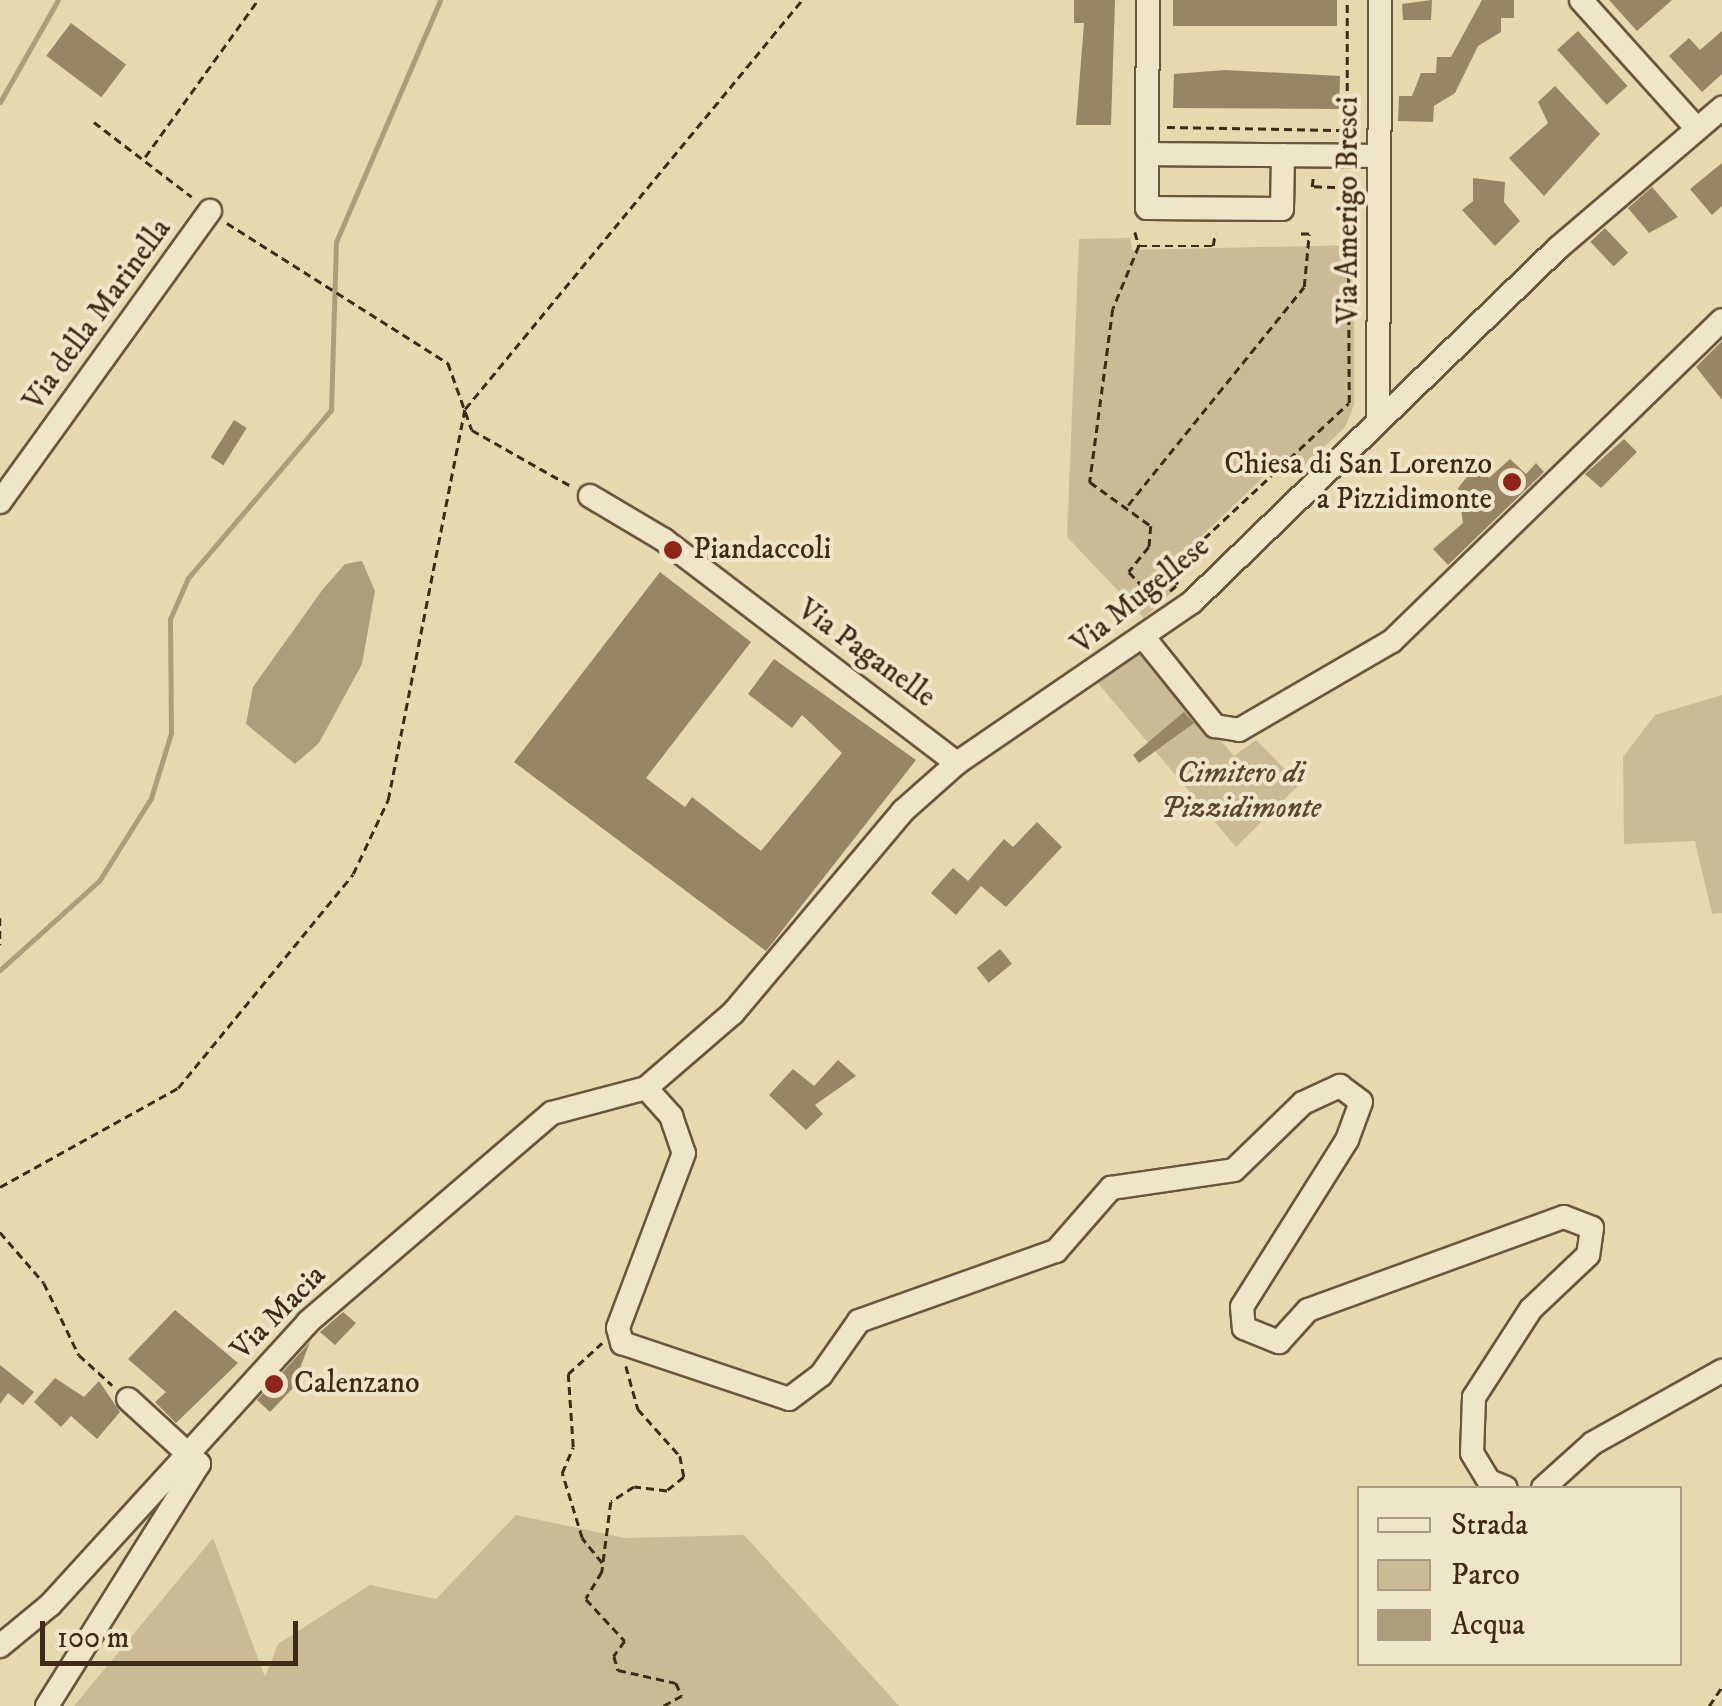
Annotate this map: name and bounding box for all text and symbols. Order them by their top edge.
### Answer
street label: Via Amerigo Bresci [1331,96,1367,324]
street label: Via della Marinella [16,212,180,418]
place label: Chiesa di San Lorenzo a Pizzidimonte [1224,447,1492,518]
marker: Chiesa di San Lorenzo a Pizzidimonte [1501,471,1523,493]
street label: Via Mugellese [1065,529,1217,663]
place label: Piandaccoli [693,532,831,568]
marker: Piandaccoli [662,539,684,561]
street label: Via Paganelle [790,592,942,716]
park label: Cimitero di Pizzidimonte [1161,756,1321,826]
street label: Via Macia [224,1258,334,1368]
place label: Calenzano [294,1366,420,1402]
marker: Calenzano [263,1373,285,1395]
legend [1357,1486,1682,1666]
text: Strada [1451,1507,1528,1544]
text: Parco [1451,1557,1520,1594]
scale bar [45,1601,302,1663]
text: Acqua [1451,1607,1525,1644]
text: 100 m [57,1620,129,1657]

